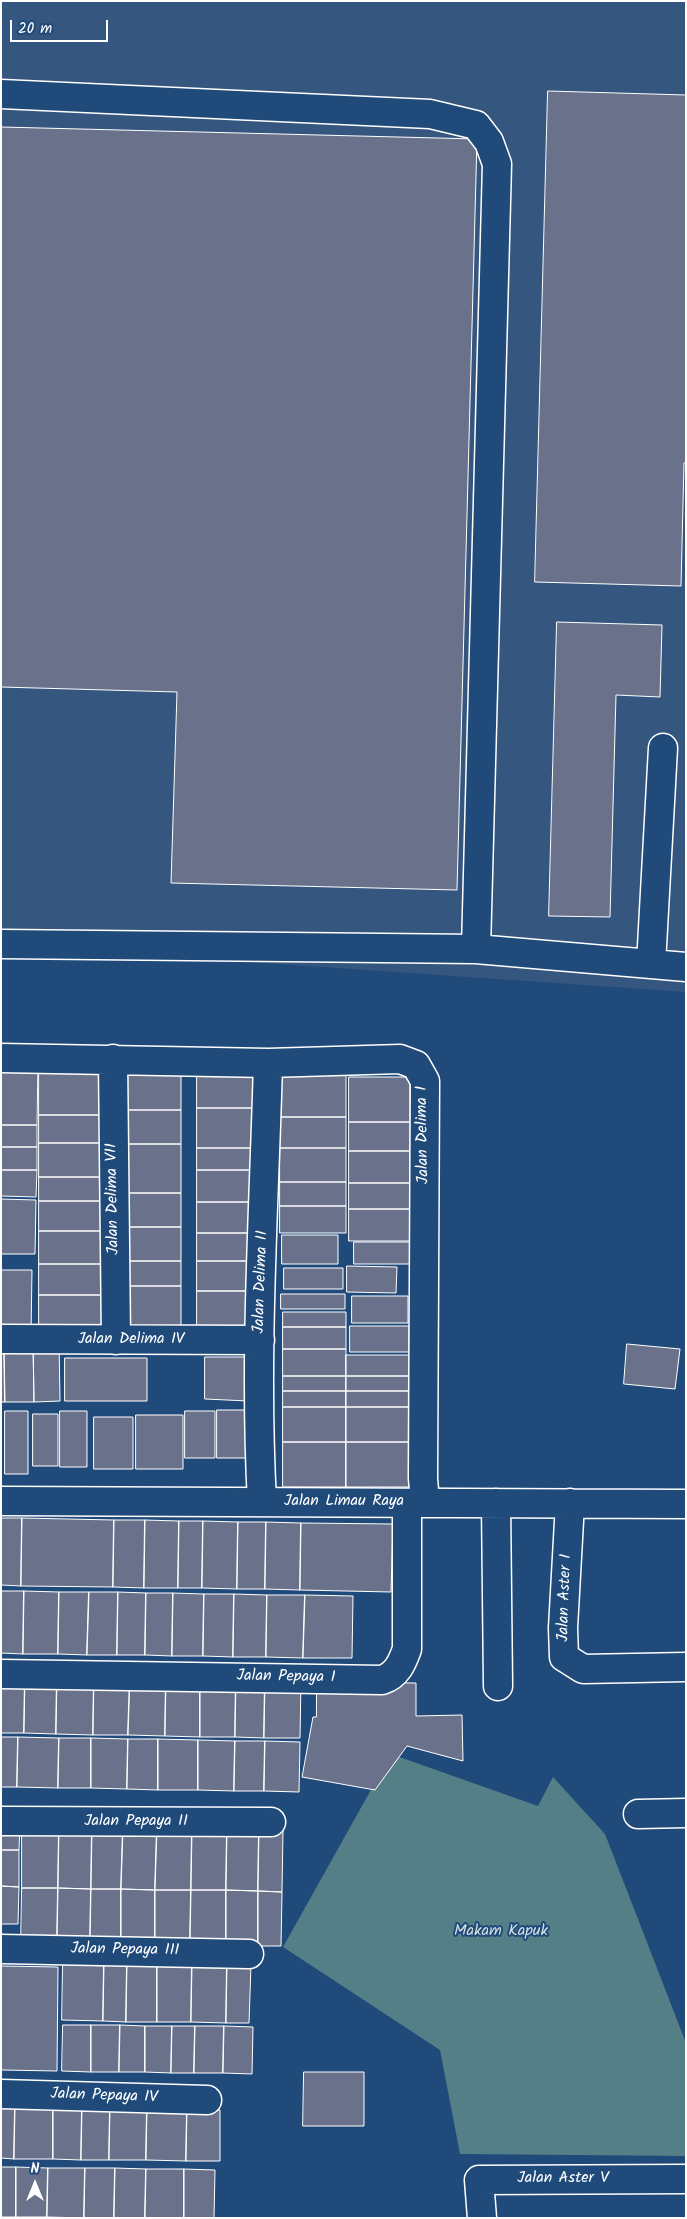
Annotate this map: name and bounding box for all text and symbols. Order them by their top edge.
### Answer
scale bar [12,10,110,42]
text: 20 m [18,17,52,41]
street label: Jalan Delima I [414,1086,434,1184]
street label: Jalan Delima VII [103,1143,125,1255]
street label: Jalan Delima II [251,1230,273,1334]
street label: Jalan Delima IV [78,1330,184,1350]
street label: Jalan Limau Raya [284,1492,404,1512]
street label: Jalan Aster I [555,1554,577,1642]
street label: Jalan Pepaya I [236,1668,336,1688]
street label: Jalan Pepaya II [84,1812,188,1832]
park label: Makam Kapuk [454,1922,548,1942]
street label: Jalan Pepaya III [70,1940,180,1962]
street label: Jalan Pepaya IV [50,2086,158,2108]
text: N [31,2158,39,2180]
north arrow [10,2159,60,2209]
street label: Jalan Aster V [517,2169,609,2189]

